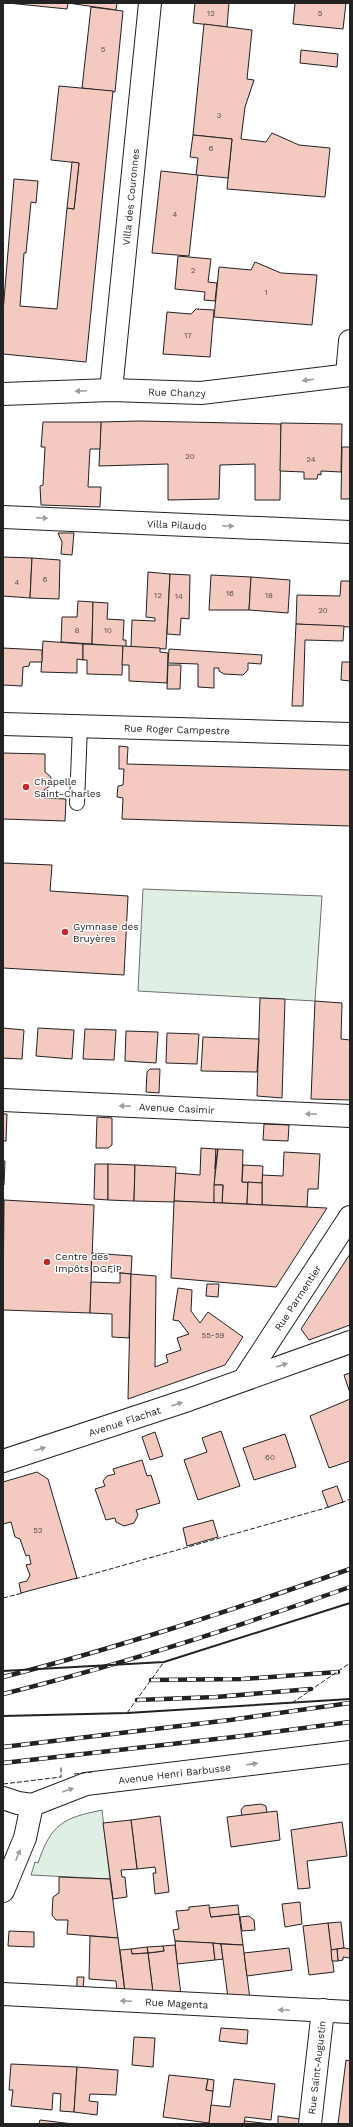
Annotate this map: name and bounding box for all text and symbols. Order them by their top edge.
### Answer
house number: 12 [207,9,215,18]
house number: 5 [318,9,323,18]
house number: 5 [101,45,106,54]
house number: 3 [217,111,222,120]
house number: 6 [209,144,214,153]
street label: Villa des Couronnes [120,148,141,246]
house number: 4 [173,210,178,219]
house number: 2 [191,266,196,275]
house number: 1 [264,288,268,297]
house number: 17 [184,331,192,340]
one-way arrow [302,377,314,383]
street label: Rue Chanzy [148,386,207,399]
one-way arrow [75,388,87,395]
house number: 20 [185,452,195,461]
house number: 24 [306,455,316,464]
one-way arrow [36,515,48,522]
street label: Villa Pilaudo [147,518,207,531]
one-way arrow [222,523,234,530]
house number: 6 [43,575,48,584]
house number: 4 [15,578,20,587]
house number: 16 [226,589,234,598]
house number: 12 [154,591,162,600]
house number: 18 [265,591,273,600]
house number: 14 [175,592,183,601]
house number: 20 [318,606,328,615]
house number: 8 [75,626,80,635]
house number: 10 [104,626,112,635]
street label: Rue Roger Campestre [124,722,230,736]
place label: Chapelle Saint-Charles [34,776,101,799]
marker: Chapelle Saint-Charles [21,782,31,792]
place label: Gymnase des Bruyères [73,921,138,944]
marker: Gymnase des Bruyères [60,927,70,937]
street label: Avenue Casimir [139,1101,215,1115]
one-way arrow [119,1102,131,1109]
one-way arrow [304,1111,317,1117]
place label: Centre des Impôts DGFiP [55,1251,122,1274]
marker: Centre des Impôts DGFiP [42,1257,52,1267]
street label: Rue Parmentier [272,1263,323,1332]
house number: 55-59 [202,1331,225,1340]
one-way arrow [277,1362,289,1368]
one-way arrow [171,1400,183,1406]
street label: Avenue Flachat [87,1404,163,1438]
one-way arrow [34,1446,46,1452]
house number: 60 [265,1453,275,1462]
house number: 52 [33,1526,43,1535]
street label: Avenue Henri Barbusse [118,1761,232,1786]
one-way arrow [246,1761,258,1767]
one-way arrow [62,1787,74,1793]
one-way arrow [15,1848,21,1860]
street label: Rue Magenta [145,1996,209,2010]
one-way arrow [120,1997,132,2004]
one-way arrow [278,2006,290,2013]
street label: Rue Saint-Augustin [306,2020,327,2115]

